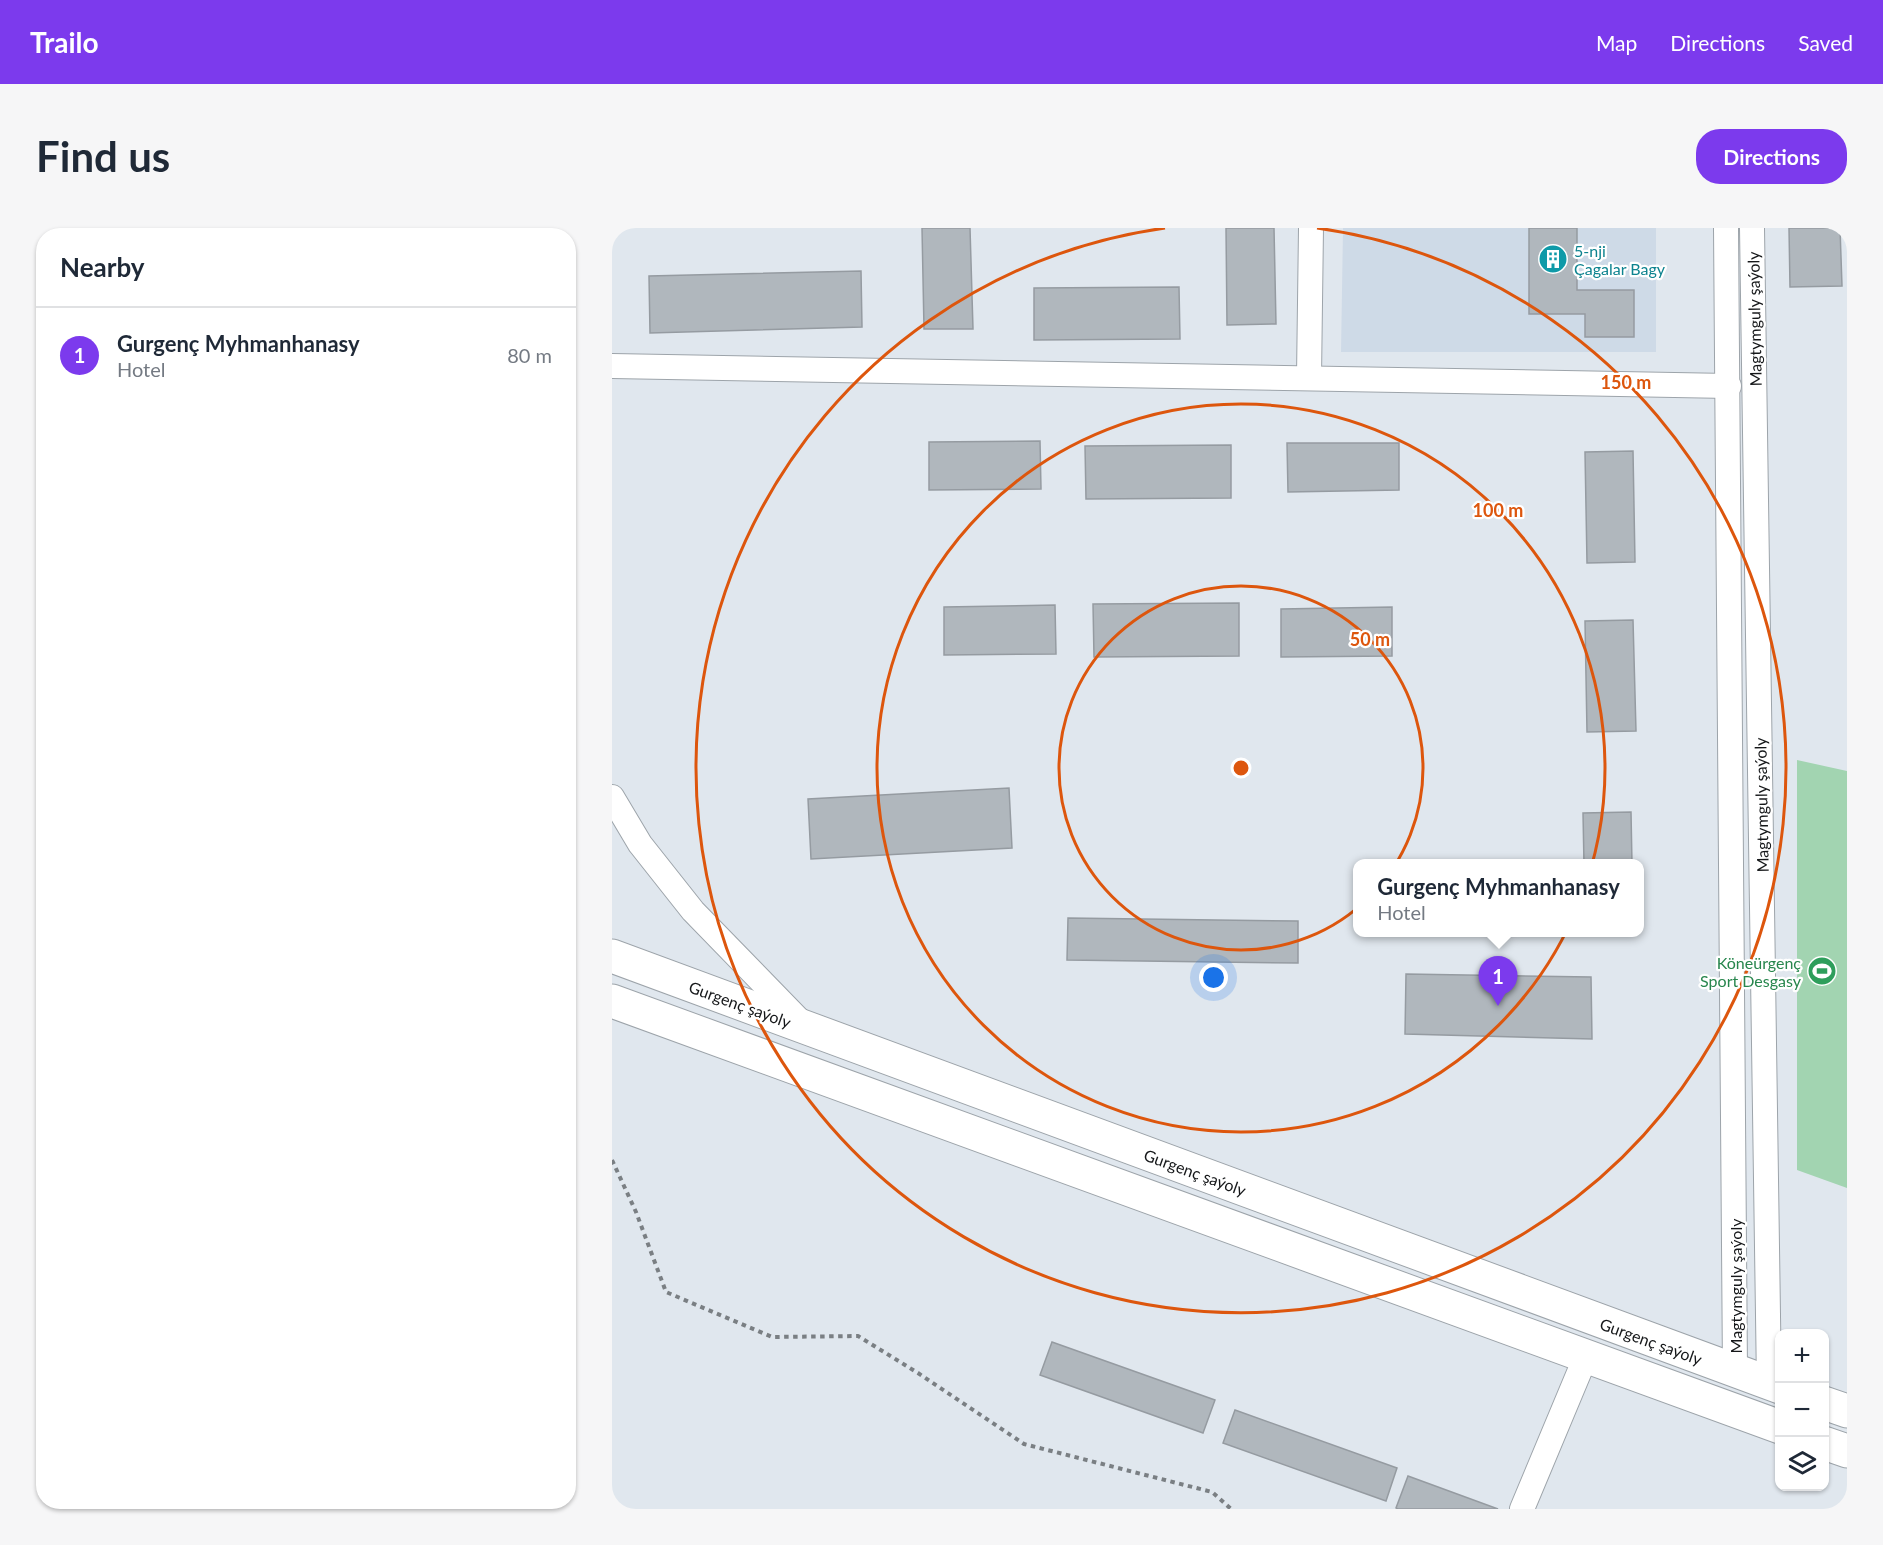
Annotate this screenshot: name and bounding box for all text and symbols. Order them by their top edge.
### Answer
text: Trailo [30,25,99,59]
text: Map [1596,30,1637,55]
text: Directions [1670,30,1765,55]
text: Saved [1798,30,1853,55]
button: Directions [1696,129,1847,184]
text: Find us [36,131,170,181]
place label: 5-nji Çagalar Bagy [1574,241,1666,278]
building icon: 5-nji Çagalar Bagy [1537,243,1569,275]
text: Nearby [60,251,145,283]
street label: Magtymguly şaýoly [1743,251,1765,387]
text: Gurgenç Myhmanhanasy [117,330,360,357]
text: 1 [74,343,85,367]
text: 80 m [507,343,552,367]
text: Hotel [117,357,166,381]
text: 150 m [1601,371,1651,393]
text: 100 m [1473,499,1523,521]
text: 50 m [1350,628,1390,650]
street label: Magtymguly şaýoly [1750,737,1772,873]
centre of rings [1231,758,1251,778]
popup [1353,859,1644,937]
text: Gurgenç Myhmanhanasy [1377,873,1620,900]
text: Hotel [1377,900,1426,924]
place label: Köneürgenç Sport Desgasy [1700,953,1802,990]
sports icon: Köneürgenç Sport Desgasy [1806,955,1838,987]
pin: 1 [1478,956,1518,1006]
your location [1199,963,1228,992]
street label: Gurgenç şaýoly [686,977,794,1032]
street label: Gurgenç şaýoly [1141,1145,1249,1200]
street label: Magtymguly şaýoly [1726,1218,1745,1353]
street label: Gurgenç şaýoly [1597,1314,1705,1369]
map controls [1775,1329,1829,1491]
button: + [1775,1329,1829,1383]
button: − [1775,1383,1829,1437]
button: layers [1775,1437,1829,1491]

